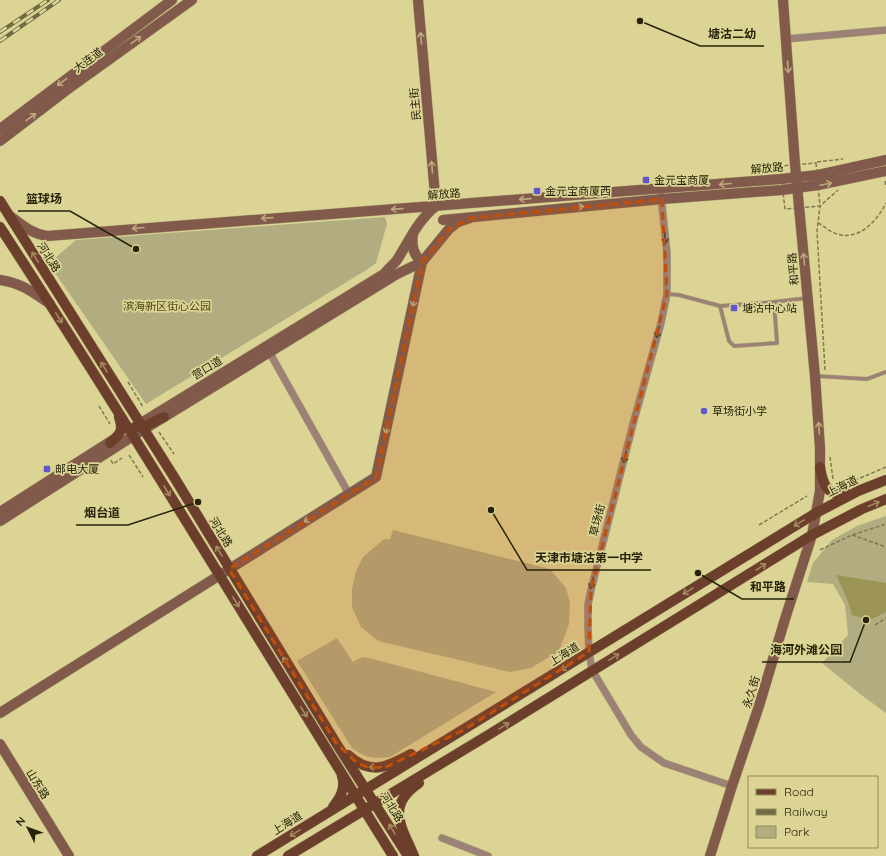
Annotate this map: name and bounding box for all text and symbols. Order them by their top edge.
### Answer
callout: 塘沽二幼 [700,22,764,46]
text: 塘沽二幼 [708,26,756,41]
one-way arrow [418,32,425,45]
one-way arrow [130,36,141,44]
street label: 大连道 [71,45,105,75]
one-way arrow [785,60,792,73]
one-way arrow [57,78,68,86]
street label: 民主街 [407,87,423,121]
one-way arrow [25,113,36,121]
street label: 解放路 [750,160,784,176]
one-way arrow [429,161,436,174]
place label: 金元宝商厦 [654,173,709,187]
marker: 金元宝商厦 [641,175,651,185]
one-way arrow [819,179,832,187]
one-way arrow [719,180,732,187]
place label: 金元宝商厦西 [545,184,611,198]
street label: 解放路 [427,186,461,202]
marker: 金元宝商厦西 [532,186,542,196]
callout: 篮球场 [18,187,70,211]
text: 篮球场 [26,191,62,206]
one-way arrow [519,196,532,203]
one-way arrow [571,204,584,211]
one-way arrow [391,205,404,212]
one-way arrow [261,215,274,222]
one-way arrow [131,225,144,232]
one-way arrow [662,231,669,244]
street label: 河北路 [34,239,64,275]
one-way arrow [31,252,39,263]
street label: 和平路 [785,252,801,286]
one-way arrow [800,253,808,266]
one-way arrow [410,294,418,307]
park label: 滨海新区街心公园 [123,299,211,313]
place label: 塘沽中心站 [742,301,797,315]
marker: 塘沽中心站 [729,303,739,313]
one-way arrow [56,312,64,324]
one-way arrow [654,325,661,338]
street label: 营口道 [189,354,225,382]
one-way arrow [100,361,108,373]
place label: 草场街小学 [712,404,767,418]
marker: 草场街小学 [699,406,709,416]
one-way arrow [382,421,390,434]
one-way arrow [815,422,822,435]
one-way arrow [620,451,628,464]
place label: 邮电大厦 [55,462,99,476]
marker: 邮电大厦 [42,464,52,474]
street label: 上海道 [824,472,860,500]
one-way arrow [164,485,172,497]
one-way arrow [868,500,880,507]
callout: 烟台道 [76,501,128,525]
street label: 草场街 [586,502,608,538]
text: 烟台道 [84,505,120,520]
street label: 河北路 [207,514,235,550]
one-way arrow [304,515,315,523]
one-way arrow [793,520,805,528]
one-way arrow [214,545,222,557]
callout: 天津市塘沽第一中学 [527,546,651,570]
text: 天津市塘沽第一中学 [535,550,643,565]
one-way arrow [755,562,766,571]
callout: 和平路 [742,575,794,599]
one-way arrow [588,577,596,590]
text: 和平路 [750,579,786,594]
one-way arrow [682,587,694,595]
one-way arrow [232,596,240,608]
callout: 海河外滩公园 [762,638,850,662]
street label: 上海道 [546,639,582,669]
text: 海河外滩公园 [770,642,842,657]
one-way arrow [608,653,619,661]
one-way arrow [282,656,290,668]
one-way arrow [561,663,572,671]
street label: 永久街 [739,674,763,710]
one-way arrow [300,706,308,717]
one-way arrow [498,721,510,729]
one-way arrow [369,763,382,771]
street label: 山东路 [23,766,53,802]
legend [748,776,878,848]
text: Road [784,784,814,799]
street label: 河北路 [377,789,407,825]
text: Railway [784,804,828,819]
north arrow [8,808,48,848]
street label: 上海道 [269,808,305,838]
text: N [13,814,28,829]
one-way arrow [387,823,395,835]
text: Park [784,824,809,839]
one-way arrow [289,829,301,837]

